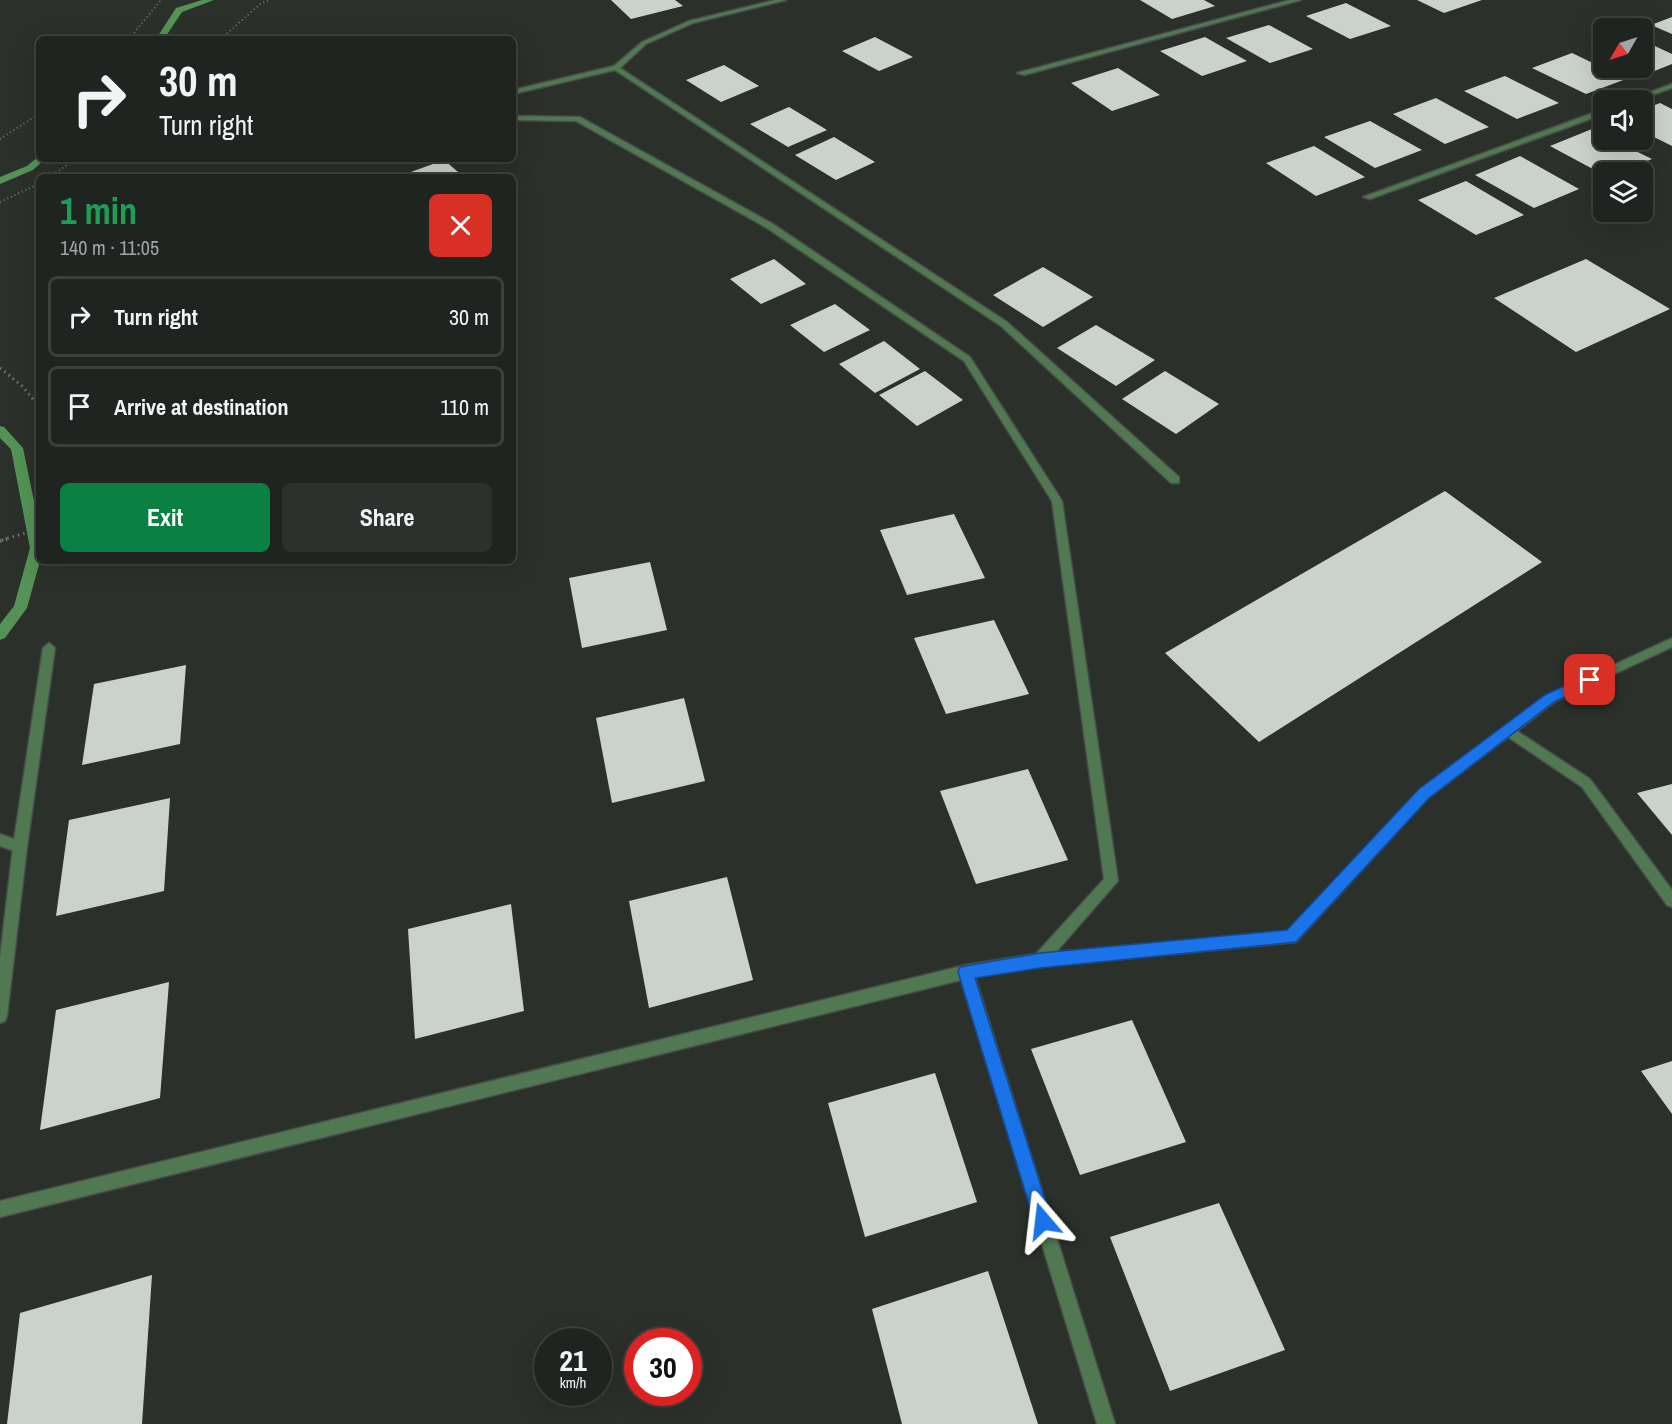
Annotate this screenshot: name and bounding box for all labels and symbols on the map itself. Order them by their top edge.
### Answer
north arrow [1593,18,1653,78]
pin [1564,654,1615,705]
position arrow [1011,1189,1075,1253]
speed limit sign: 30 [624,1328,702,1406]

